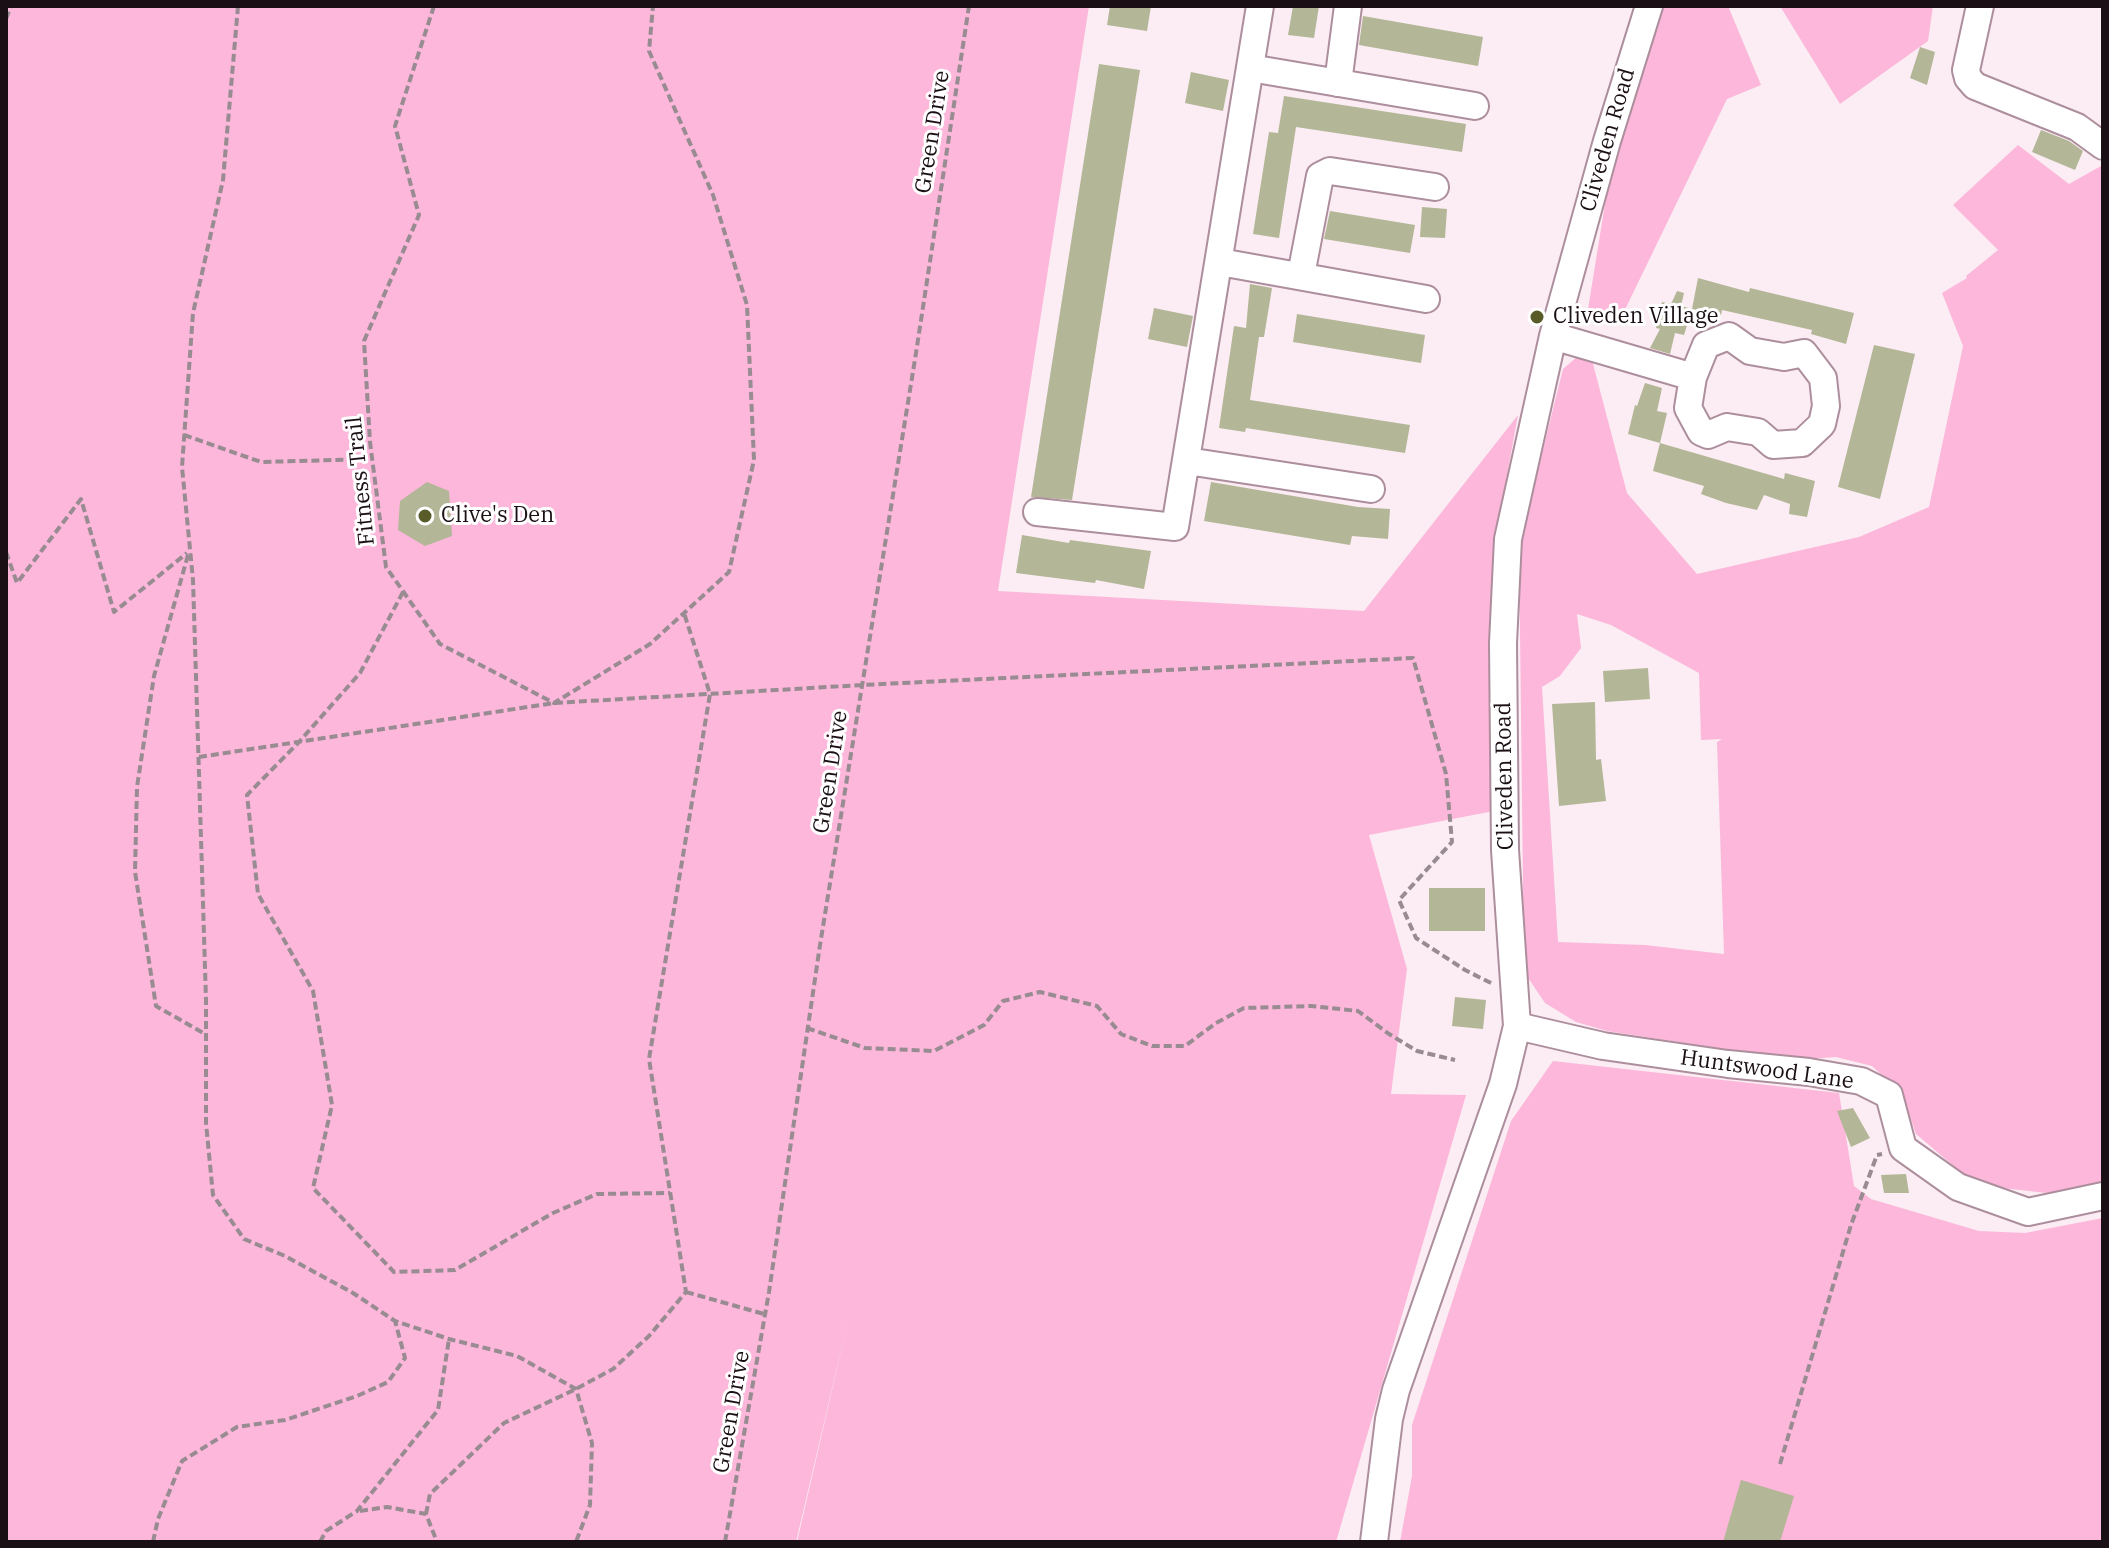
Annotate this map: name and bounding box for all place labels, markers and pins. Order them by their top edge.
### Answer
place label: Cliveden Village [1553,304,1719,330]
marker: Cliveden Village [1528,308,1546,326]
place label: Clive's Den [441,503,554,529]
marker: Clive's Den [416,507,434,525]

